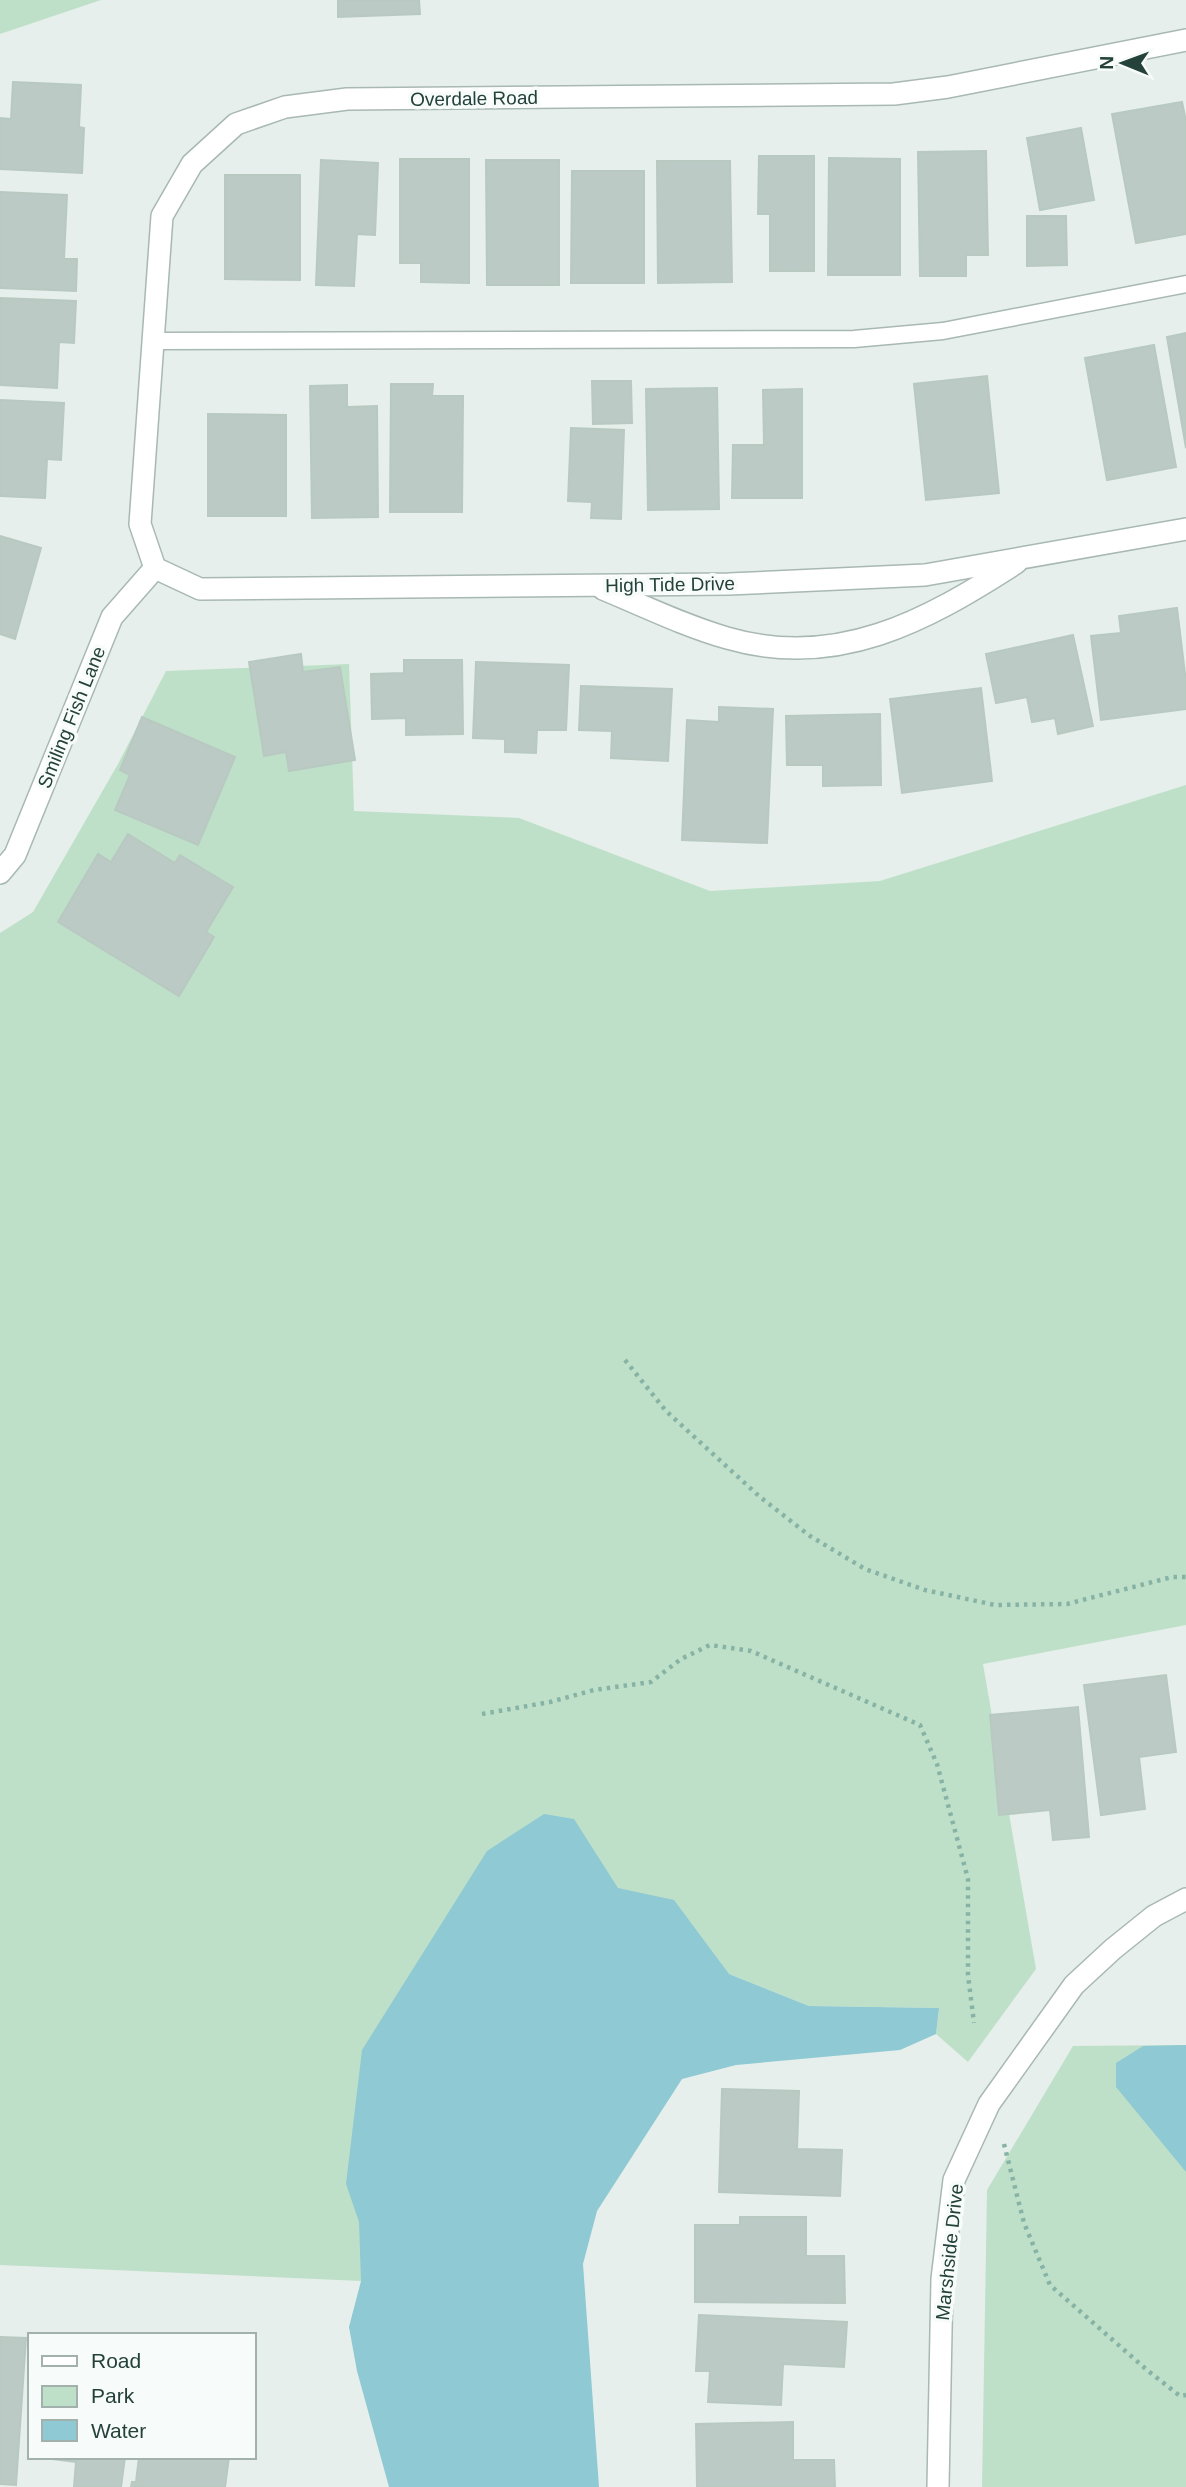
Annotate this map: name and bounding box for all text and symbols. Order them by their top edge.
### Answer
north arrow [1088,28,1158,98]
text: N [1096,56,1117,70]
street label: Overdale Road [410,87,538,110]
street label: High Tide Drive [605,573,735,596]
street label: Smiling Fish Lane [33,643,109,791]
street label: Marshside Drive [932,2183,967,2321]
legend [28,2333,256,2459]
text: Road [91,2349,141,2372]
text: Park [91,2384,135,2407]
text: Water [91,2419,146,2442]

